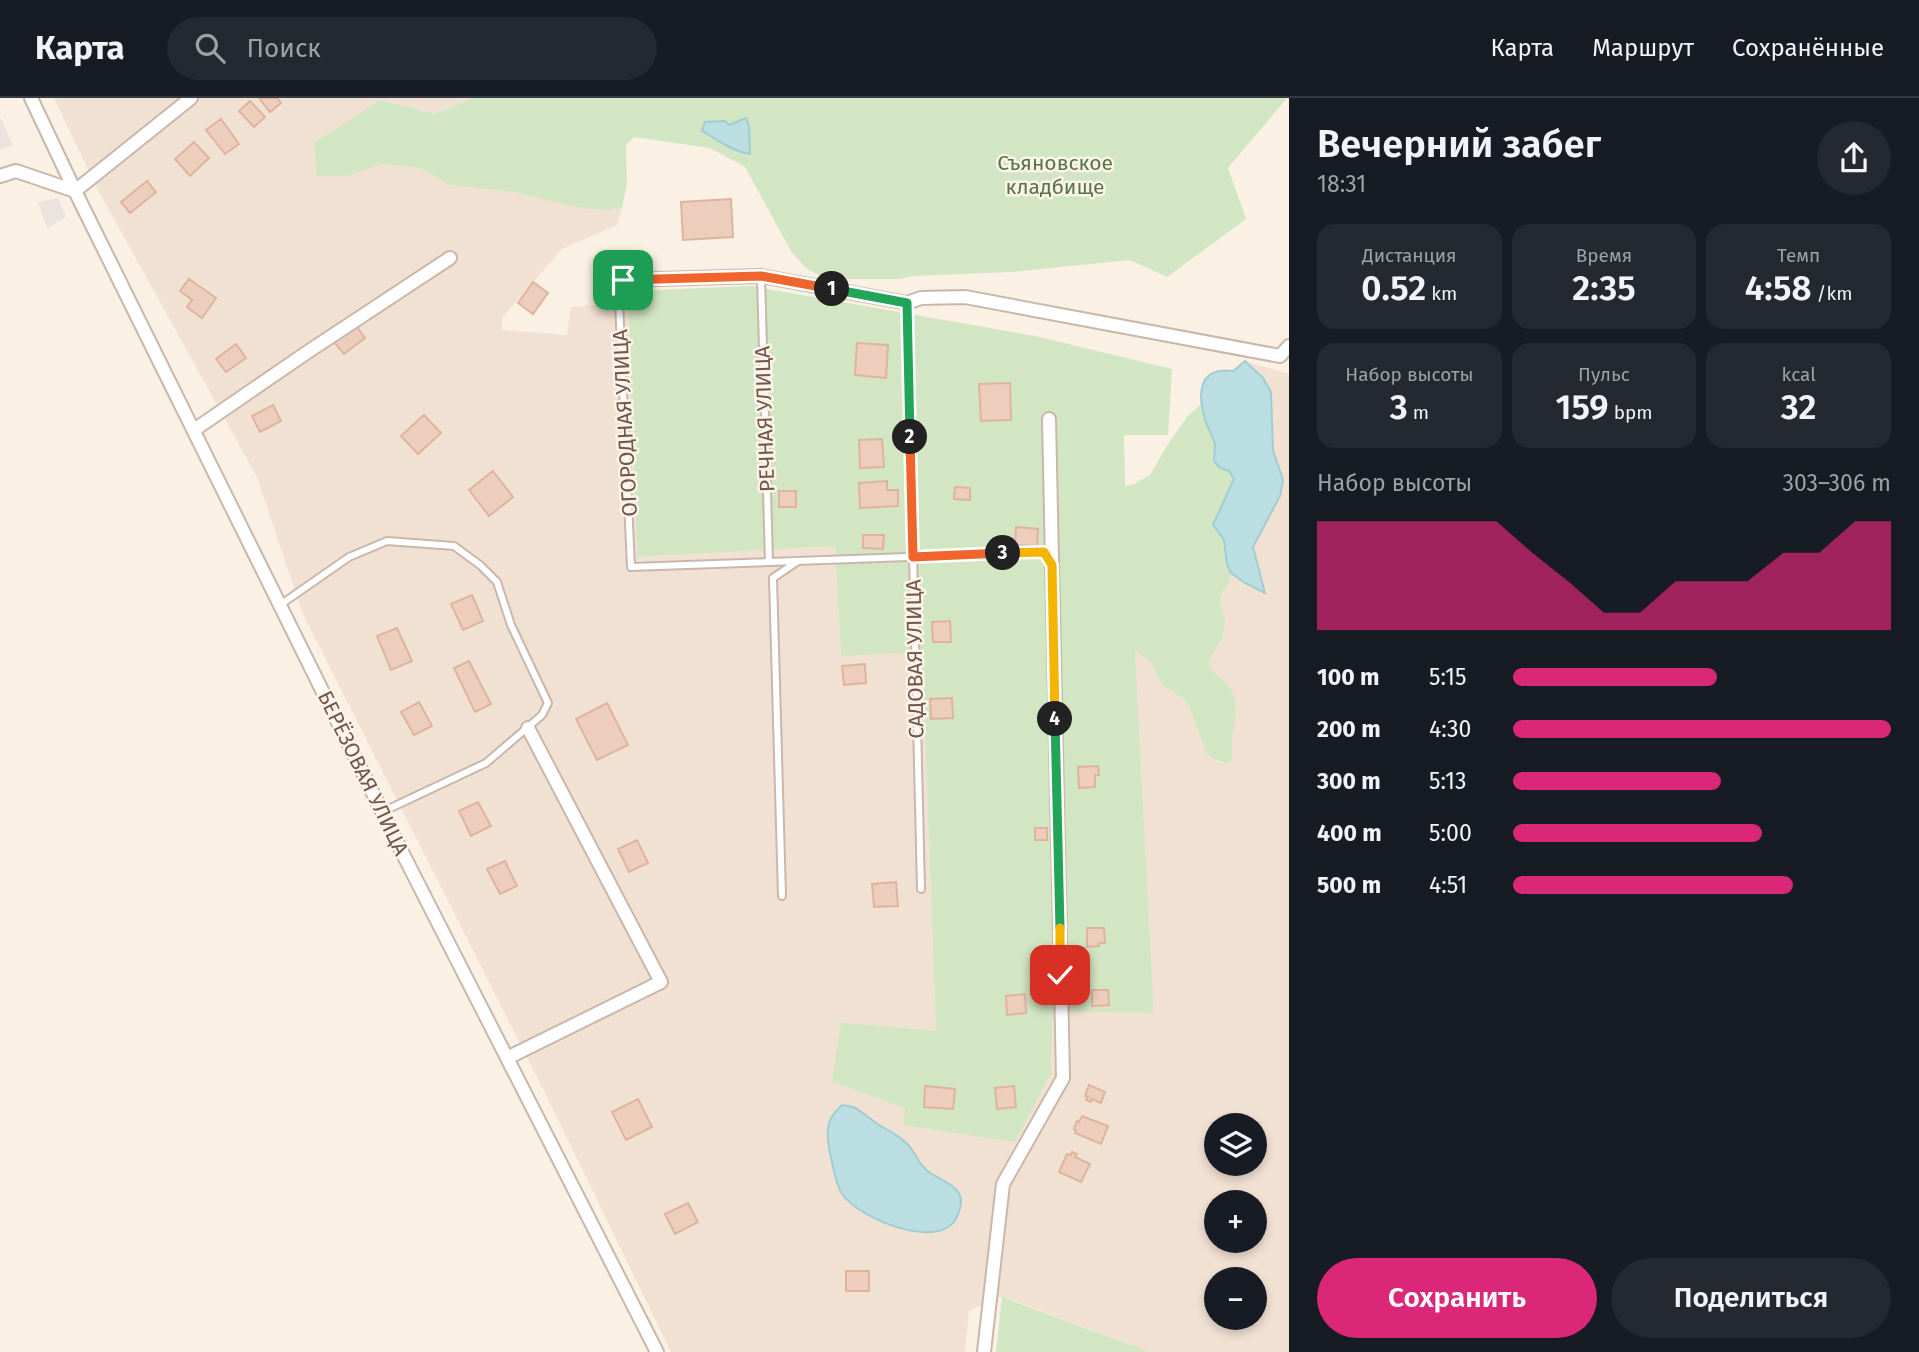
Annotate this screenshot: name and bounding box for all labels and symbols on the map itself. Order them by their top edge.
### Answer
park label: Съяновское кладбище [997,150,1113,200]
pin [593,250,653,310]
pin: 1 [814,272,850,306]
street label: ОГОРОДНАЯ УЛИЦА [607,329,643,517]
street label: РЕЧНАЯ УЛИЦА [749,346,781,492]
pin: 2 [892,420,928,454]
pin: 3 [986,536,1020,570]
street label: САДОВАЯ УЛИЦА [901,579,929,739]
street label: БЕРЁЗОВАЯ УЛИЦА [312,686,414,860]
pin: 4 [1038,702,1072,736]
pin [1030,945,1090,1005]

